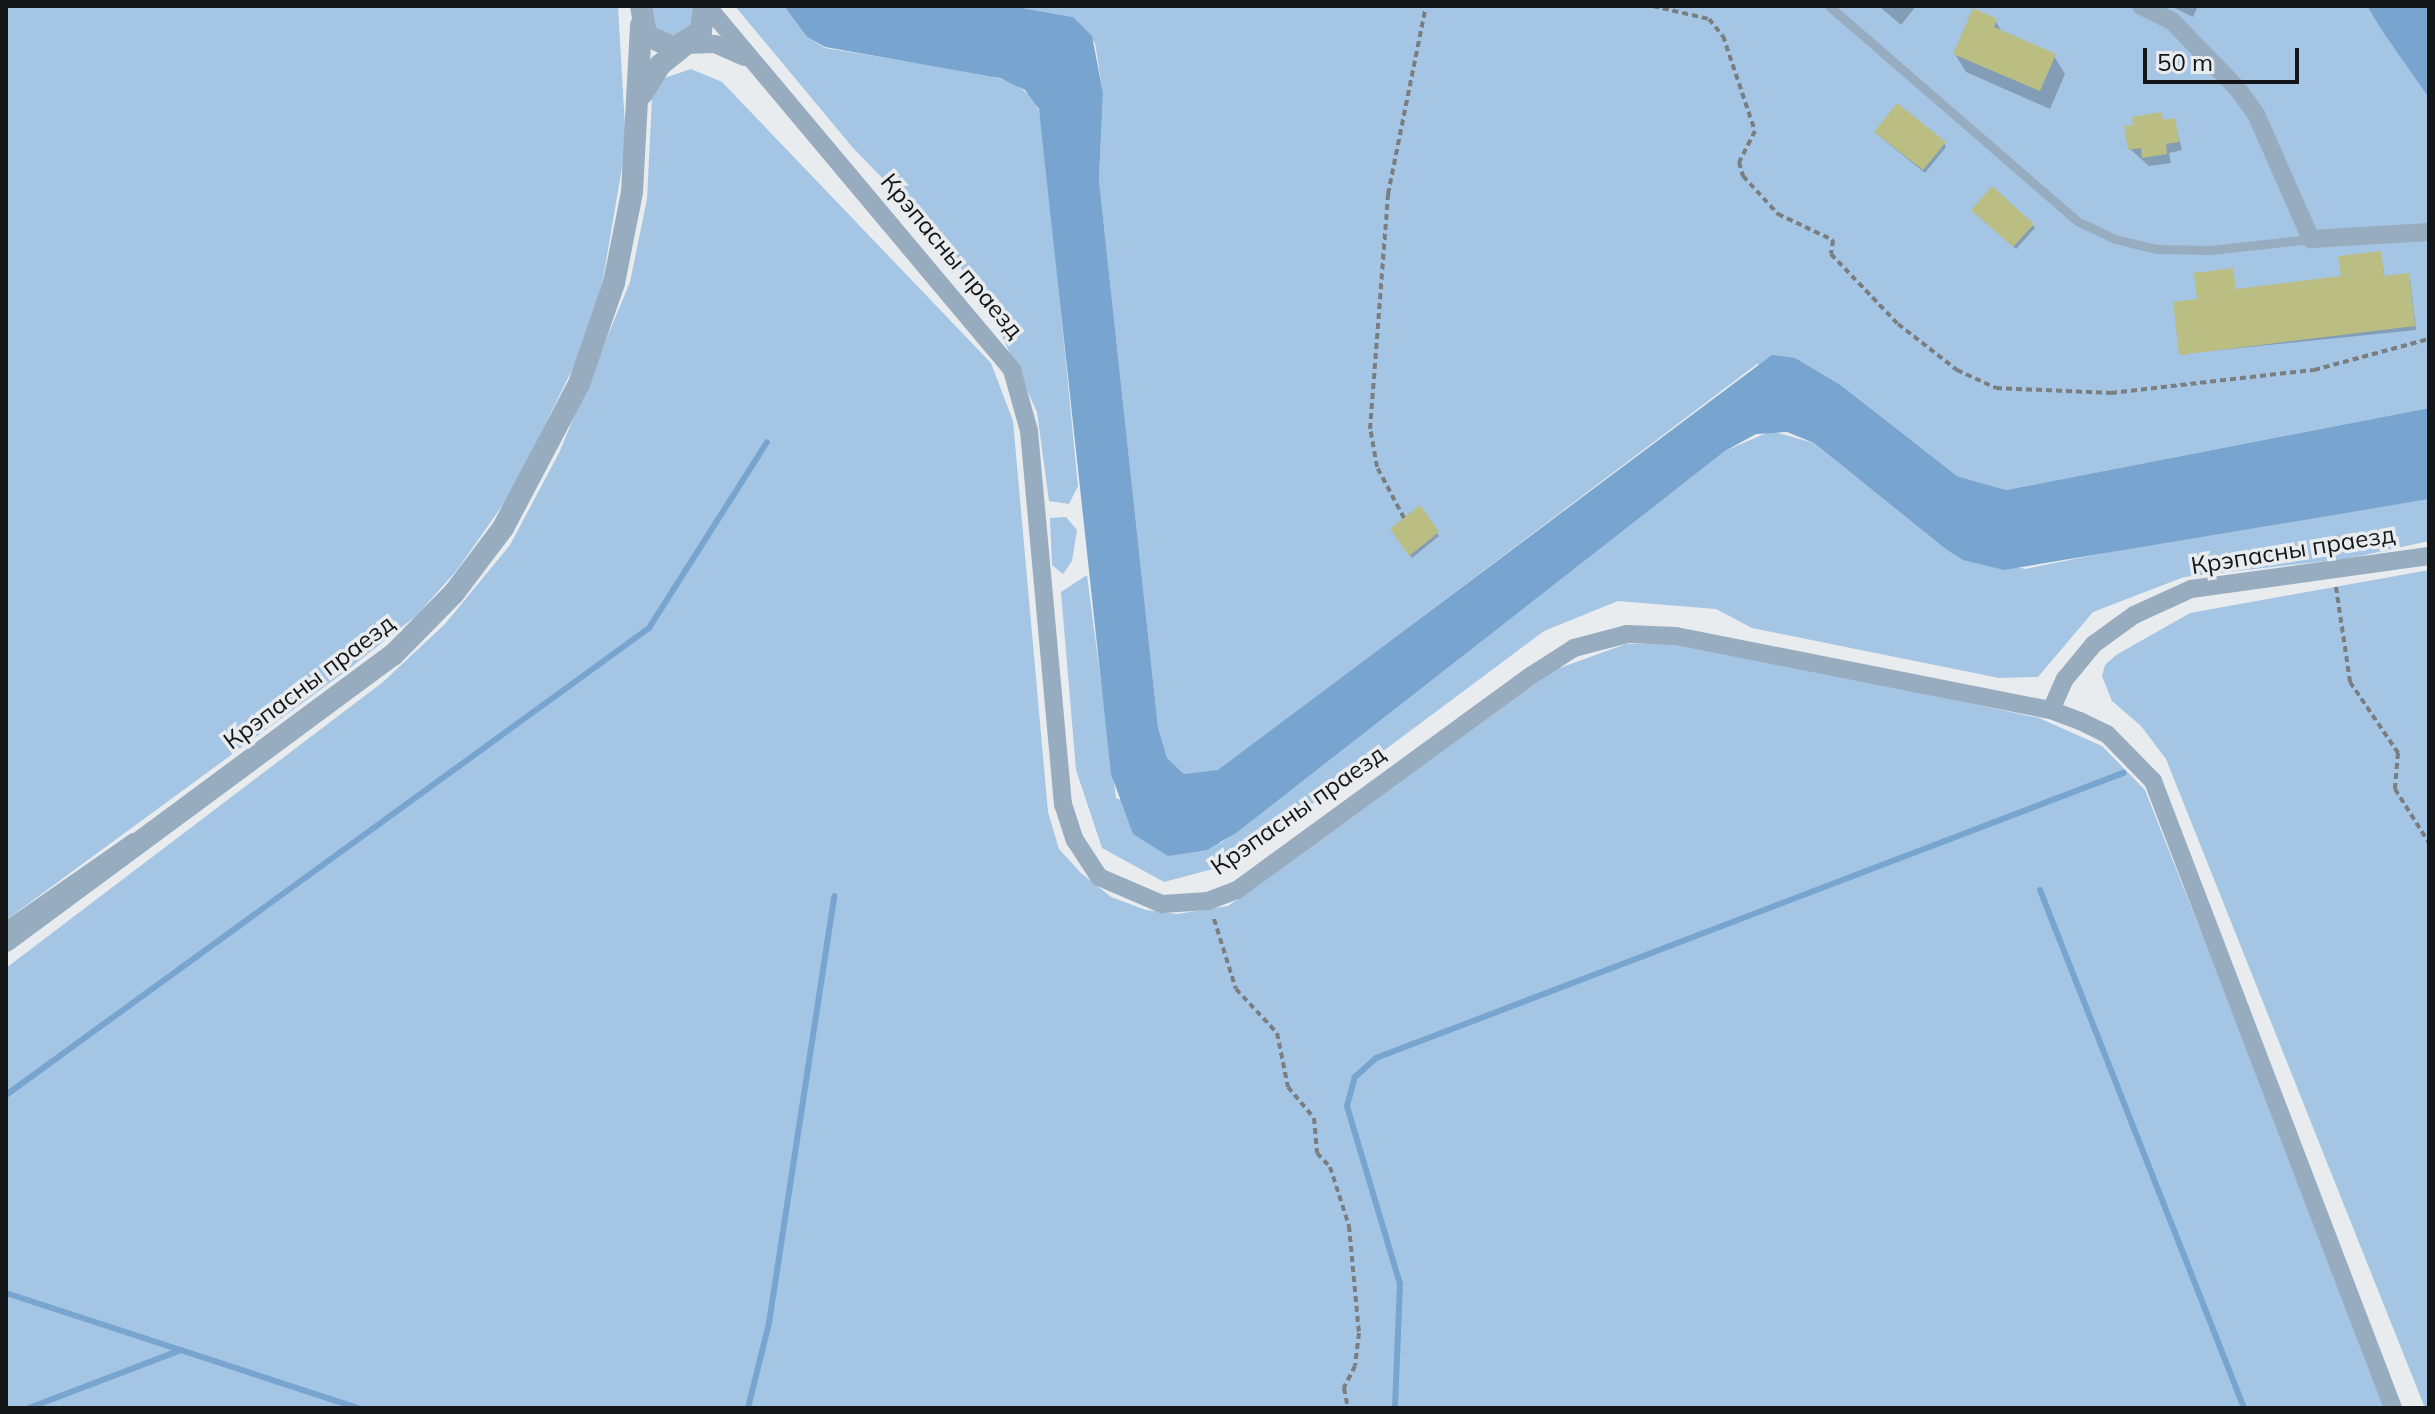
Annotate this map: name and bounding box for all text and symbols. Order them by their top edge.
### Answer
scale bar [2147,32,2303,82]
text: 50 m [2157,47,2213,77]
street label: Крэпасны праезд [875,168,1029,344]
street label: Крэпасны праезд [2189,520,2397,580]
street label: Крэпасны праезд [218,608,400,756]
street label: Крэпасны праезд [1205,739,1391,881]

